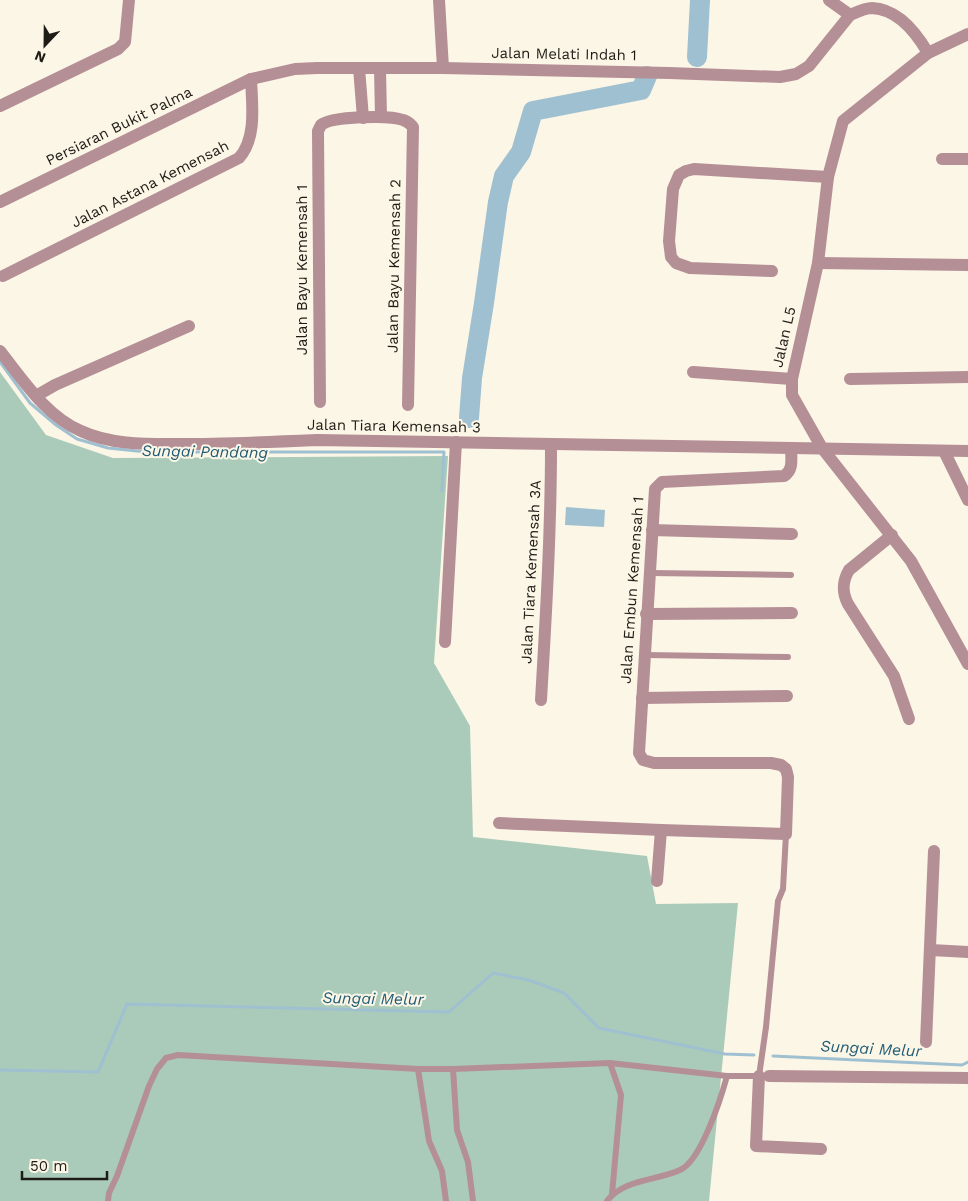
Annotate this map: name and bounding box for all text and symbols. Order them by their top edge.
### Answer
north arrow [20,20,70,70]
street label: Jalan Melati Indah 1 [491,44,637,64]
text: N [32,48,48,66]
street label: Persiaran Bukit Palma [43,82,196,169]
street label: Jalan Astana Kemensah [68,136,232,232]
street label: Jalan Bayu Kemensah 2 [383,179,405,353]
street label: Jalan Bayu Kemensah 1 [293,185,311,355]
street label: Jalan L5 [768,305,800,369]
street label: Jalan Tiara Kemensah 3 [307,415,481,437]
water label: Sungai Pandang [142,441,269,462]
street label: Jalan Tiara Kemensah 3A [517,480,545,664]
street label: Jalan Embun Kemensah 1 [616,496,648,684]
water label: Sungai Melur [322,988,425,1009]
water label: Sungai Melur [820,1036,923,1061]
scale bar [22,1148,108,1180]
text: 50 m [30,1157,67,1175]

